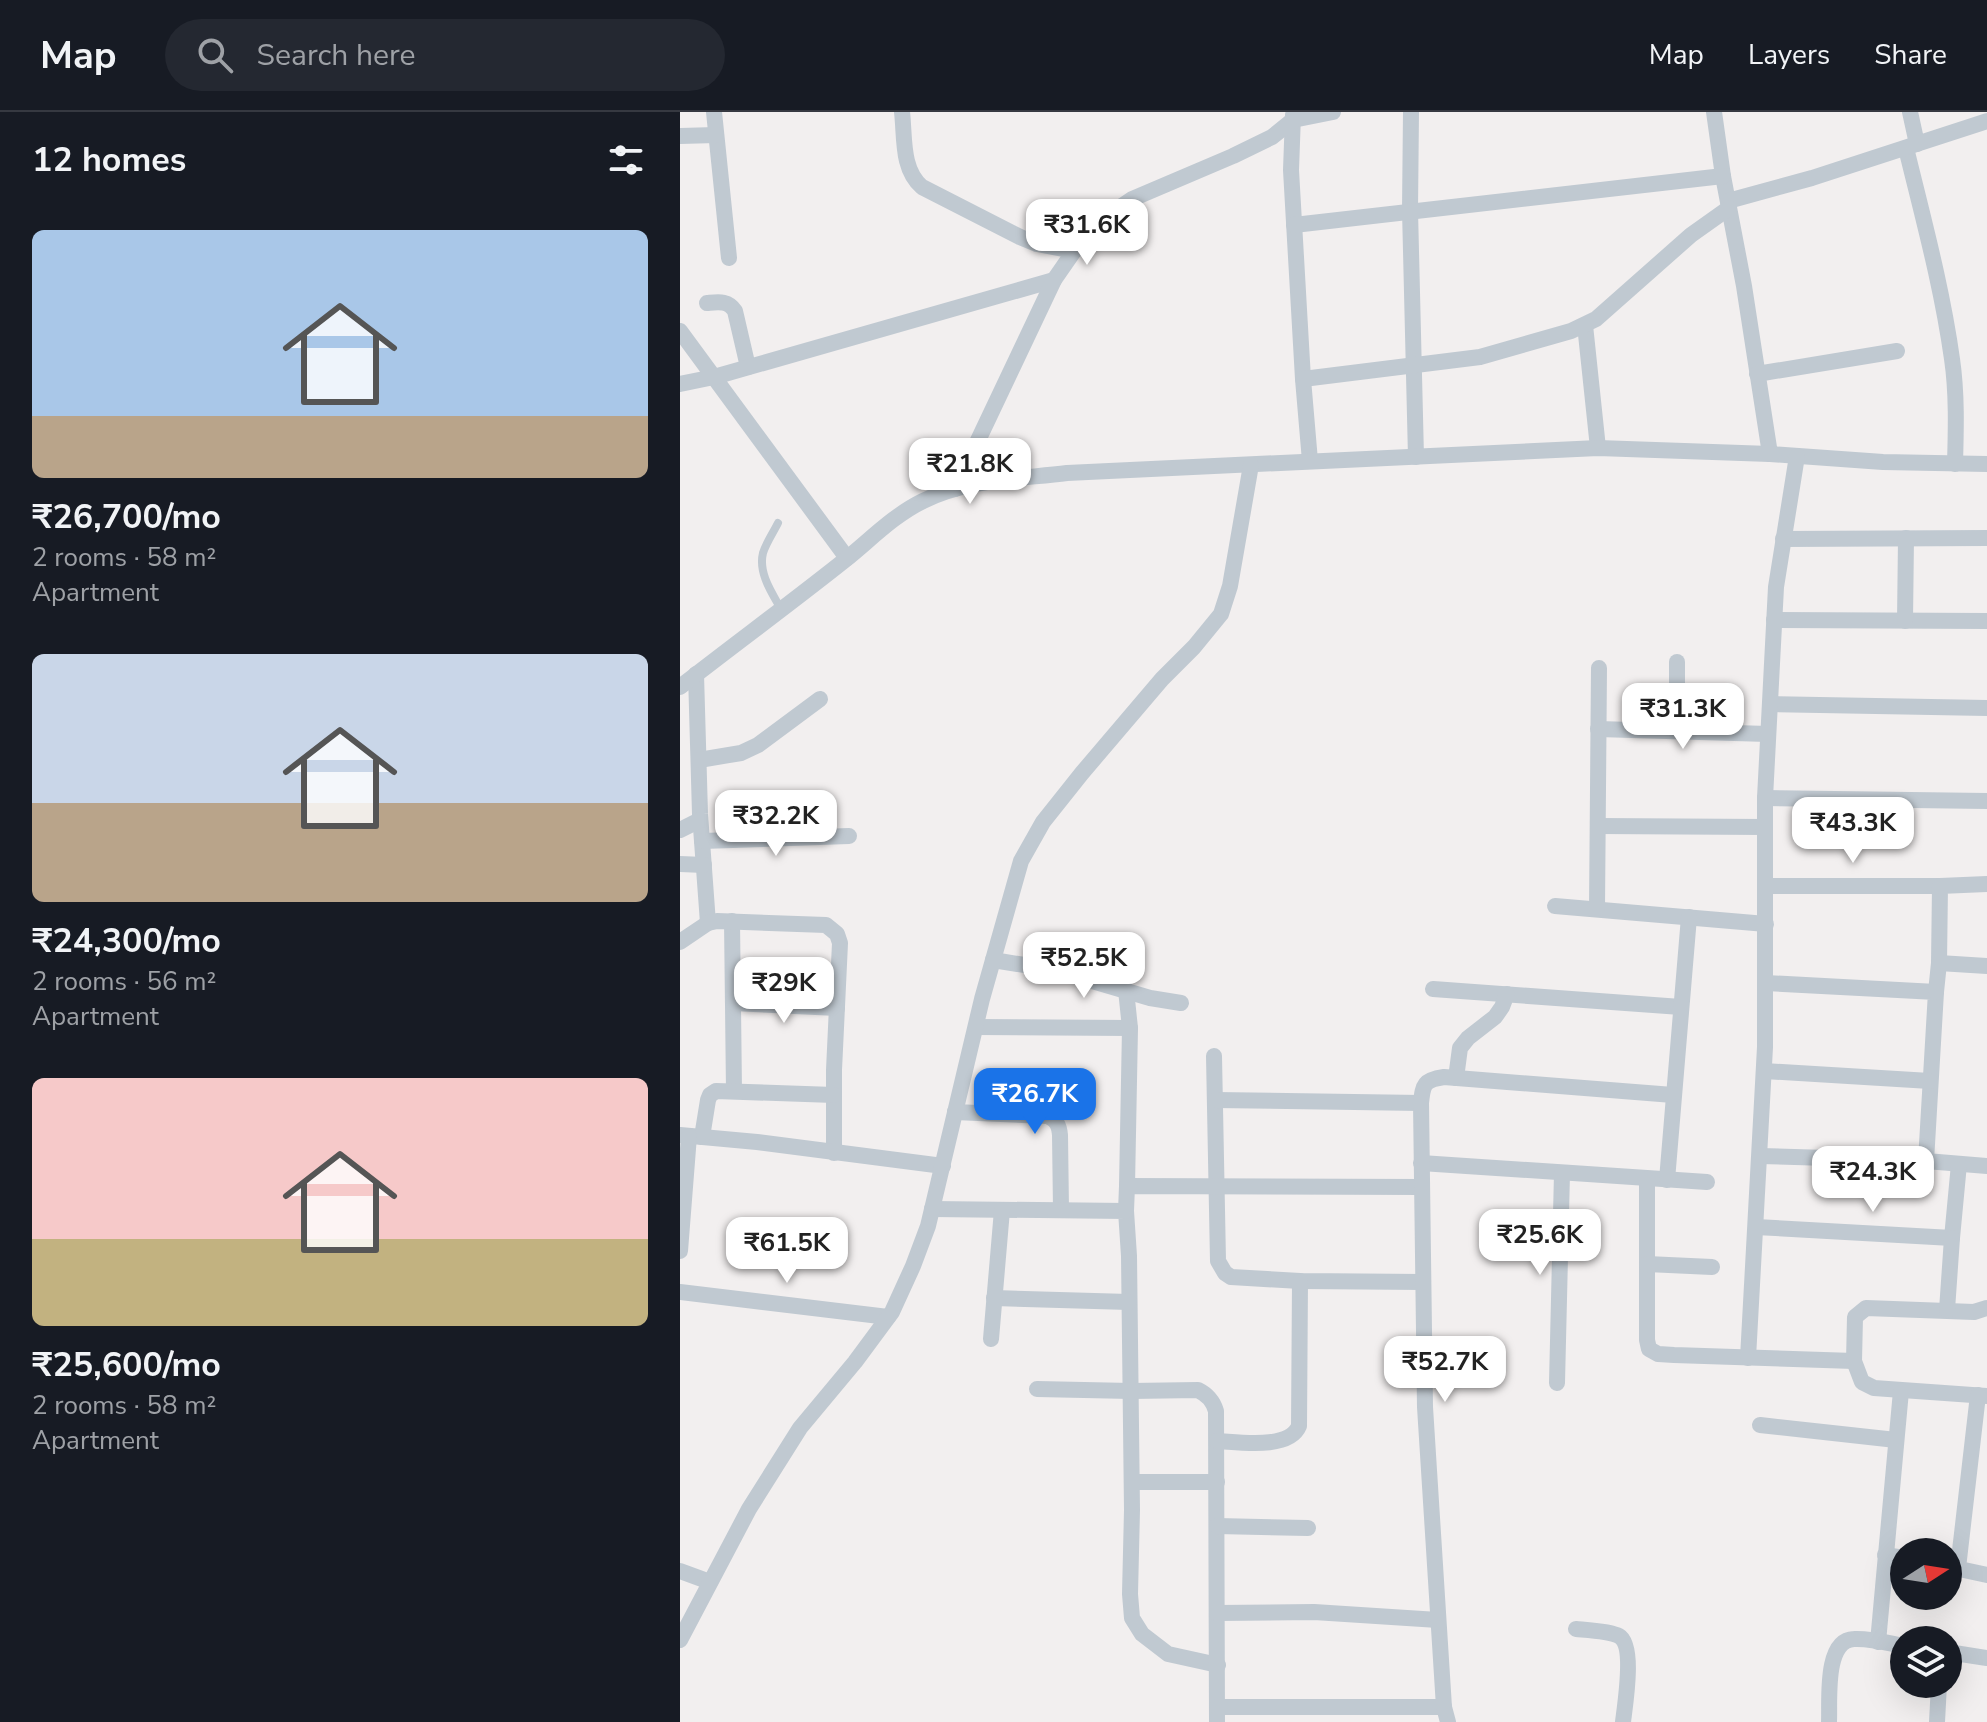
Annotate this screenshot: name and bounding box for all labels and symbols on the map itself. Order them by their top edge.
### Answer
pin: ₹31.6K [1022,199,1152,267]
pin: ₹21.8K [905,438,1035,506]
pin: ₹31.3K [1618,683,1748,751]
pin: ₹32.2K [711,790,841,858]
pin: ₹43.3K [1788,797,1918,865]
pin: ₹52.5K [1019,932,1149,1000]
pin: ₹29K [737,957,831,1025]
pin: ₹26.7K [970,1068,1100,1136]
pin: ₹24.3K [1808,1146,1938,1214]
pin: ₹25.6K [1475,1209,1605,1277]
pin: ₹61.5K [722,1217,852,1285]
pin: ₹52.7K [1380,1336,1510,1404]
north arrow [1890,1538,1962,1610]

